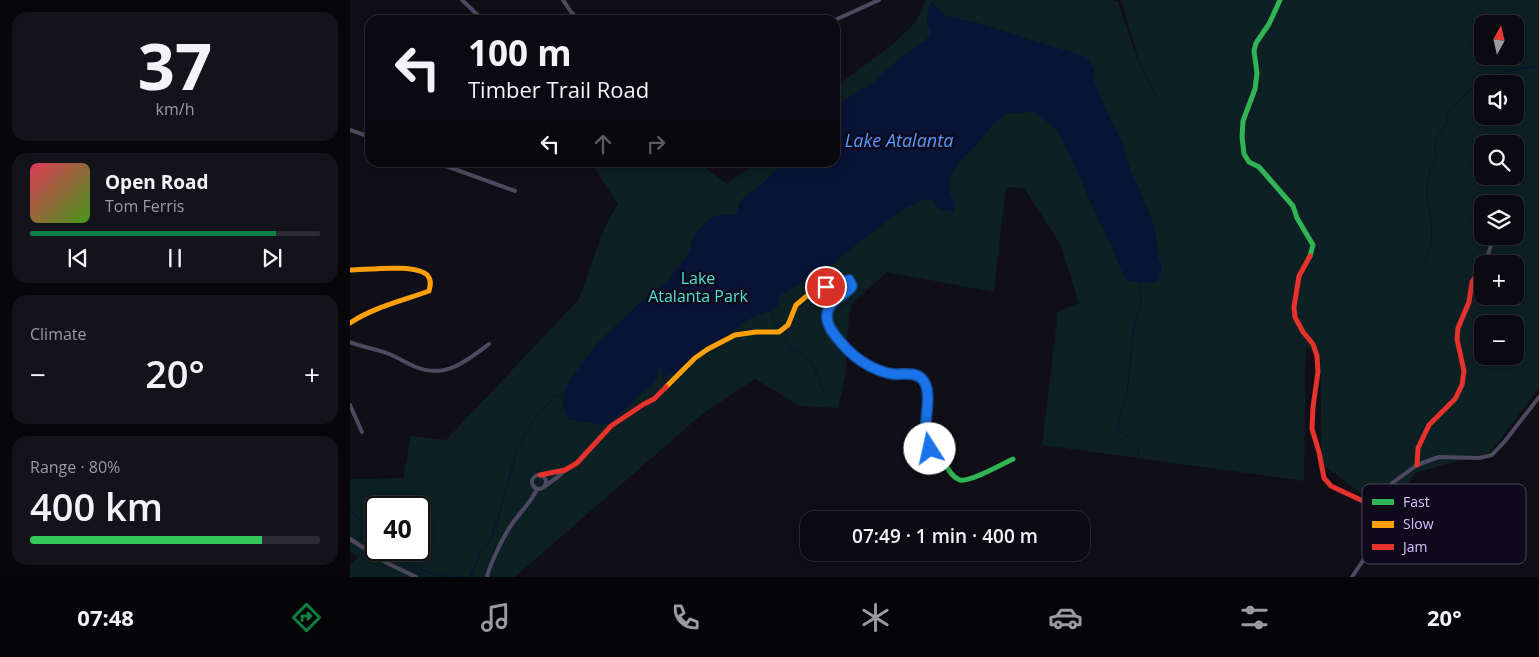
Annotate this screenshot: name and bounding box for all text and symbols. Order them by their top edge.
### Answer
north arrow [1474,15,1524,65]
map controls [1474,15,1524,365]
text: 37 [138,21,212,109]
text: 100 m [468,29,572,76]
icon: left [385,35,450,100]
text: Timber Trail Road [468,74,649,104]
button: sound [1474,75,1524,125]
text: km/h [156,98,194,120]
water label: Lake Atalanta [845,128,953,152]
icon: left [536,130,564,158]
icon: ahead [589,130,617,158]
icon: right [642,130,670,158]
button: search [1474,135,1524,185]
text: Open Road [105,169,209,195]
text: Tom Ferris [105,195,184,217]
button: layers [1474,195,1524,245]
icon: previous [64,244,92,272]
icon: pause [161,244,189,272]
icon: next [258,244,286,272]
button: + [1474,255,1524,305]
pin [805,266,847,308]
park label: Lake Atalanta Park [648,267,748,307]
icon: arrive [812,273,840,301]
button: − [1474,315,1524,365]
text: Climate [30,323,87,345]
text: 20° [145,347,205,399]
text: − [30,355,46,393]
text: + [304,355,320,393]
position arrow [903,422,955,474]
text: Range · 80% [30,456,120,478]
text: 400 km [30,480,163,532]
legend [1362,484,1526,564]
text: Fast [1403,492,1430,511]
speed limit sign: 40 [365,496,430,561]
text: Slow [1403,514,1434,533]
text: 07:49 · 1 min · 400 m [852,523,1038,549]
text: Jam [1401,537,1428,556]
icon: directions [289,600,324,635]
icon: music [478,600,513,635]
icon: phone [668,600,703,635]
icon: climate [858,600,893,635]
icon: car [1048,600,1083,635]
icon: filters [1237,600,1272,635]
text: 07:48 [77,602,134,632]
text: 20° [1427,602,1462,632]

